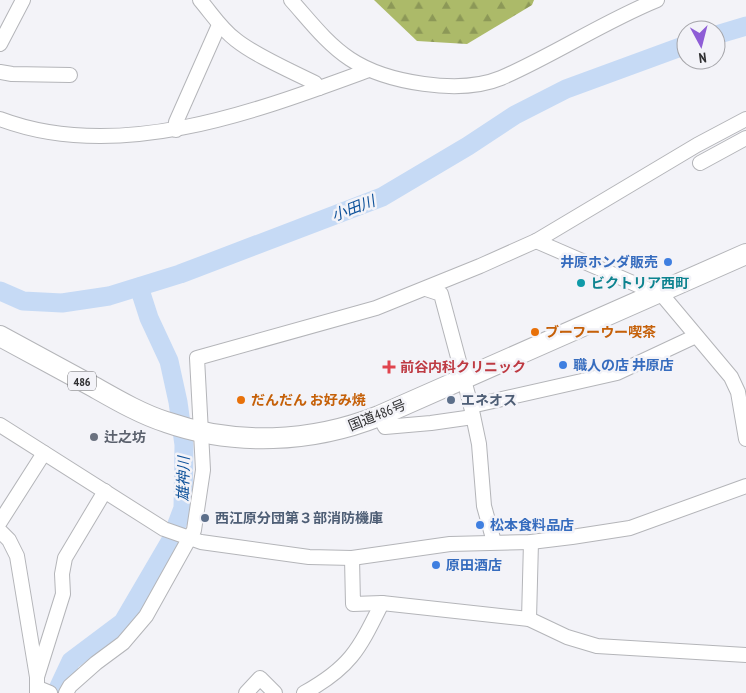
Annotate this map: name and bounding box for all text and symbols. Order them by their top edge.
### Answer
north arrow [676,20,726,70]
text: N [698,49,707,67]
water label: 小田川 [329,190,379,225]
place label: 井原ホンダ販売 [560,253,658,271]
marker: 井原ホンダ販売 [662,256,674,268]
place label: ビクトリア西町 [591,274,689,292]
marker: ビクトリア西町 [575,277,587,289]
place label: ブーフーウー喫茶 [545,323,656,341]
marker: ブーフーウー喫茶 [529,326,541,338]
place label: 職人の店 井原店 [573,356,674,374]
place label: 前谷内科クリニック [400,358,526,376]
marker: 職人の店 井原店 [557,359,569,371]
marker: 前谷内科クリニック [382,360,396,374]
road number: 486 [68,372,96,391]
place label: だんだん お好み焼 [251,391,366,409]
place label: エネオス [461,391,517,409]
marker: だんだん お好み焼 [235,394,247,406]
marker: エネオス [445,394,457,406]
street label: 国道486号 [345,395,409,435]
place label: 辻之坊 [104,428,146,446]
marker: 辻之坊 [88,431,100,443]
water label: 雄神川 [173,454,193,502]
place label: 西江原分団第３部消防機庫 [215,509,383,527]
marker: 西江原分団第３部消防機庫 [199,512,211,524]
place label: 松本食料品店 [490,516,574,534]
marker: 松本食料品店 [474,519,486,531]
place label: 原田酒店 [446,556,502,574]
marker: 原田酒店 [430,559,442,571]

